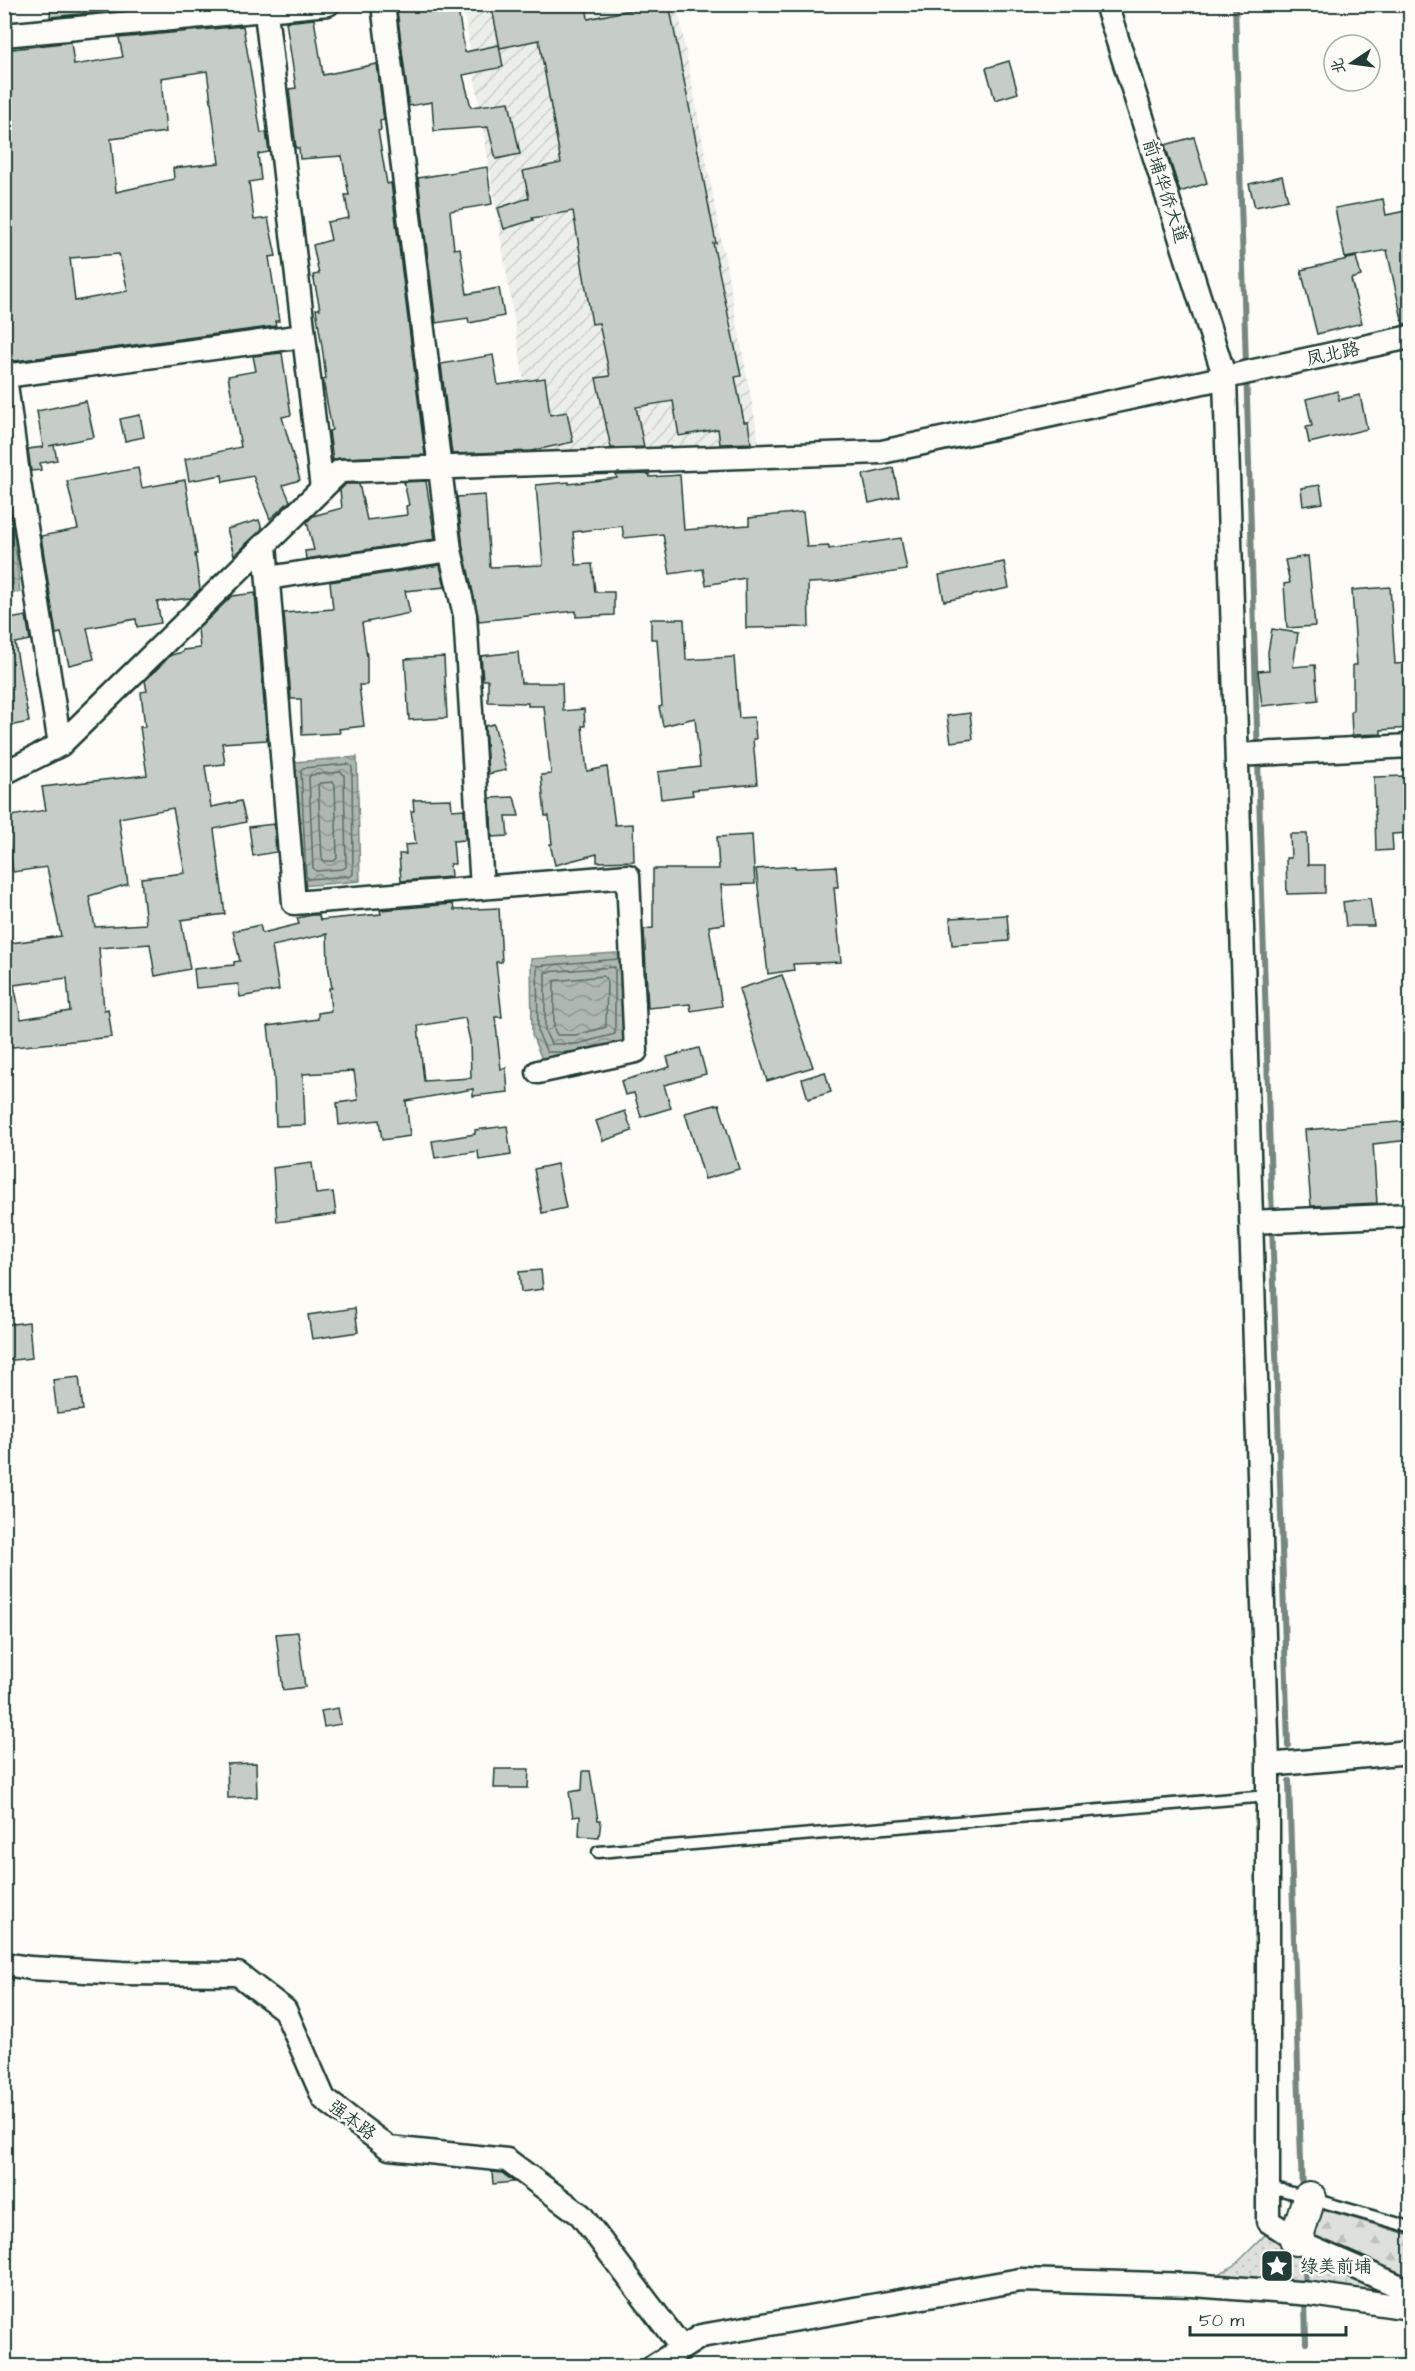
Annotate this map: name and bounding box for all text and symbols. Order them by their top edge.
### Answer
north arrow [1322,33,1382,93]
text: 北 [1326,56,1351,76]
street label: 前埔华侨大道 [1136,136,1194,246]
street label: 凤北路 [1304,336,1362,372]
street label: 强本路 [323,2094,381,2146]
place icon: 绿美前埔 [1259,2248,1295,2284]
place label: 绿美前埔 [1300,2254,1372,2279]
scale bar [1190,2299,1346,2337]
text: 50 m [1199,2308,1244,2333]

